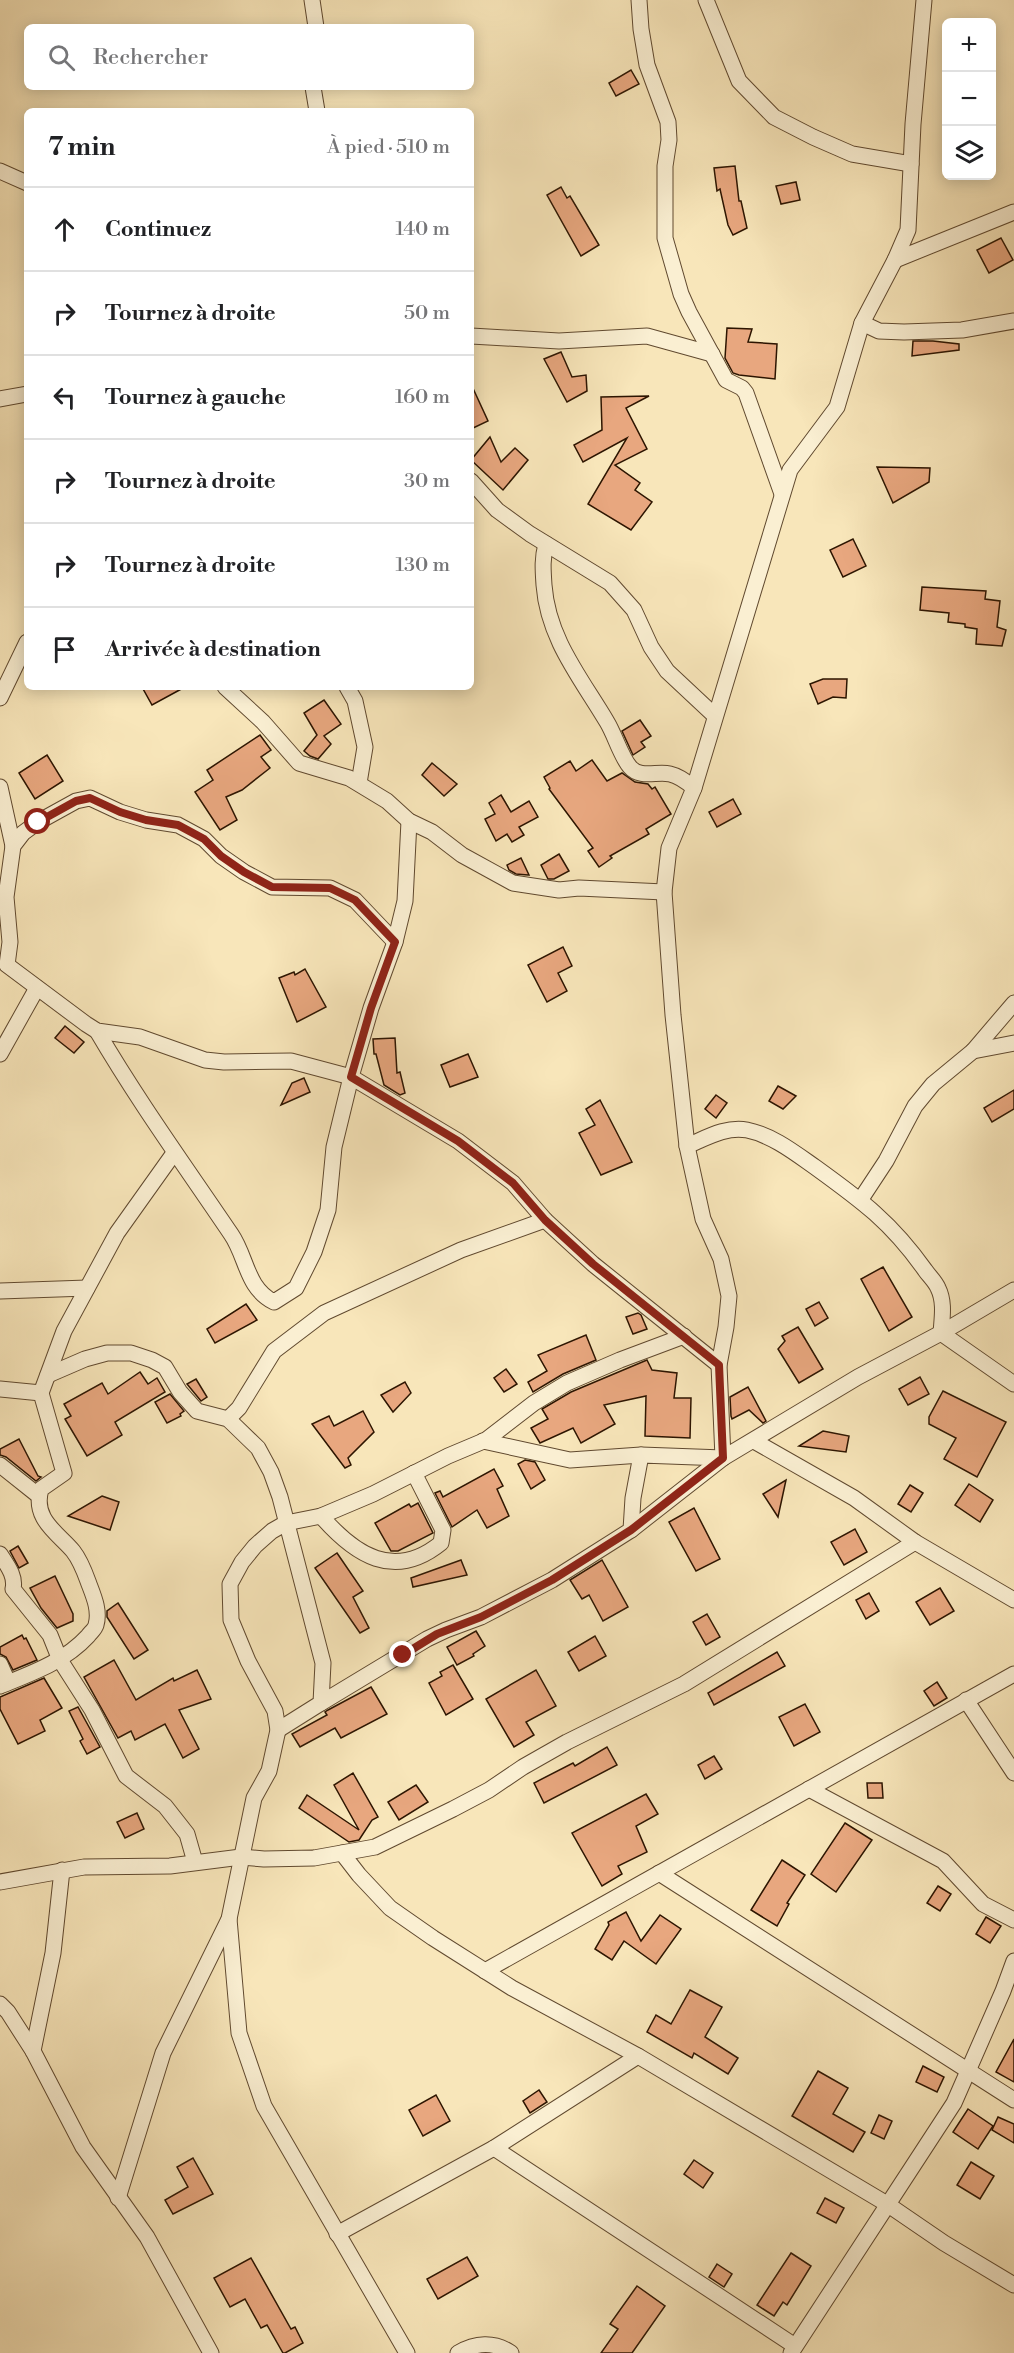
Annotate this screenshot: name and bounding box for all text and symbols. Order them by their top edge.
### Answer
map controls [942,18,996,180]
button: + [942,18,996,72]
search box [24,24,474,90]
icon: search [45,41,78,74]
text: Rechercher [93,44,208,71]
button: − [942,72,996,126]
button: layers [942,126,996,180]
text: 7 min [48,131,115,163]
text: À pied · 510 m [327,135,450,160]
icon: ahead [48,213,81,246]
text: Continuez [105,216,211,243]
text: 140 m [395,217,450,242]
icon: right [48,297,81,330]
text: Tournez à droite [105,300,276,327]
text: 50 m [404,301,450,326]
icon: left [48,381,81,414]
text: Tournez à gauche [105,384,286,411]
text: 160 m [395,385,450,410]
icon: right [48,465,81,498]
text: Tournez à droite [105,468,276,495]
text: 30 m [404,469,450,494]
icon: right [48,549,81,582]
text: Tournez à droite [105,552,276,579]
text: 130 m [395,553,450,578]
icon: arrive [48,633,81,666]
text: Arrivée à destination [105,636,321,663]
route start [24,808,50,834]
route end [389,1641,415,1667]

